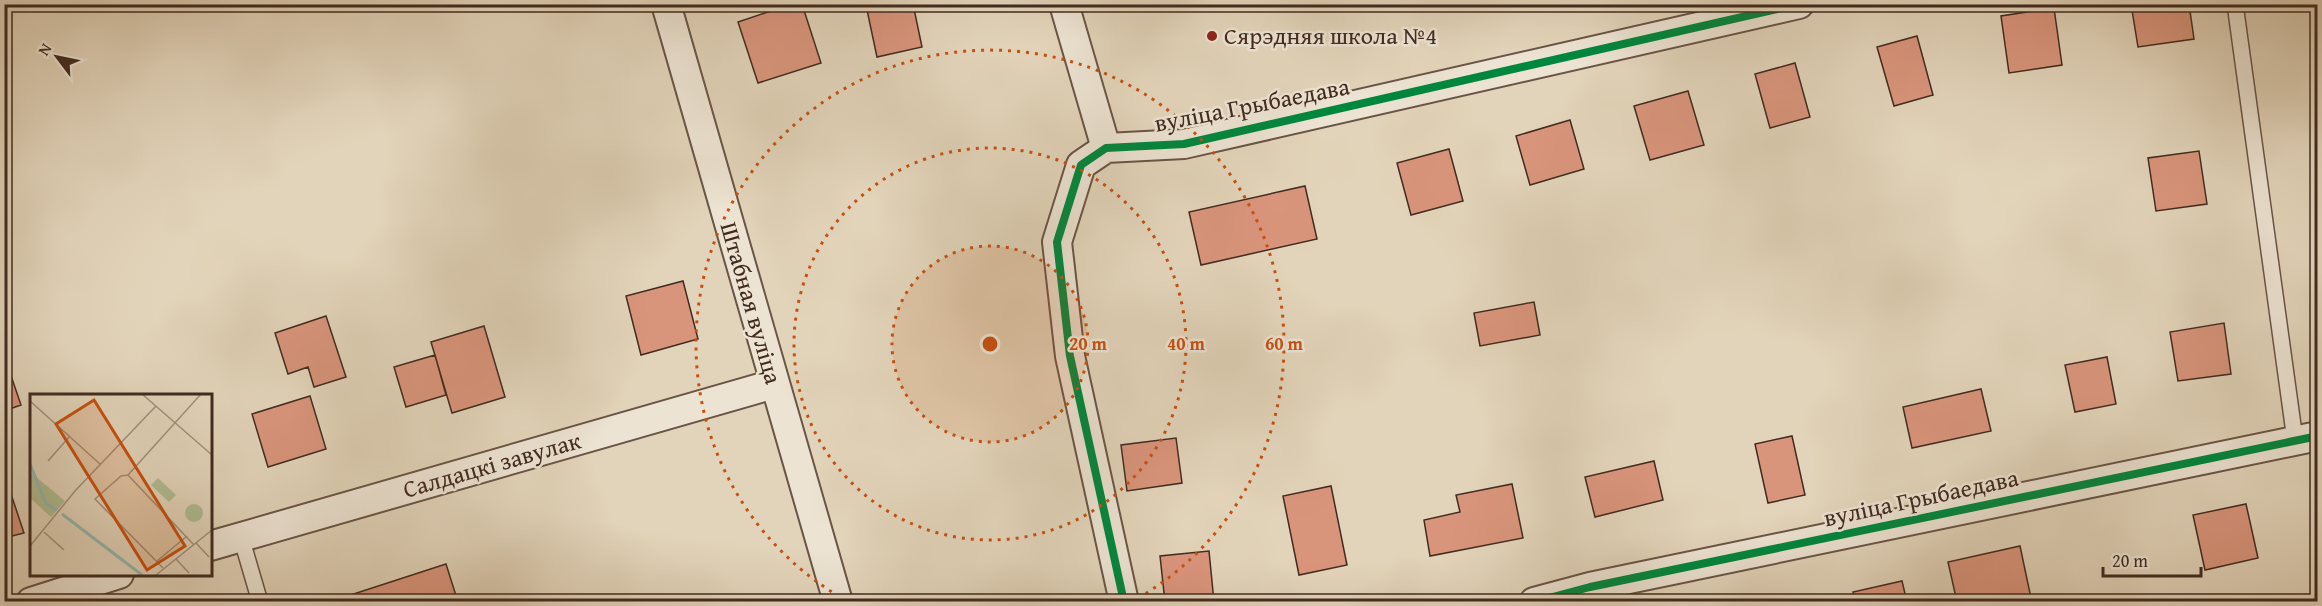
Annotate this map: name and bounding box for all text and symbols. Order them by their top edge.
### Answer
place label: Сярэдняя школа №4 [1224,18,1437,53]
north arrow [27,27,87,87]
marker: Сярэдняя школа №4 [1205,29,1219,43]
text: N [31,38,57,60]
street label: вуліца Грыбаедава [1151,68,1353,141]
street label: Штабная вуліца [712,218,791,389]
text: 20 m [1069,330,1108,357]
text: 40 m [1167,330,1206,357]
text: 60 m [1265,330,1304,357]
centre of rings [980,334,1000,354]
inset map [30,394,212,576]
street label: Салдацкі завулак [399,422,585,507]
street label: вуліца Грыбаедава [1820,460,2022,535]
scale bar [2103,540,2200,578]
text: 20 m [2112,547,2148,574]

